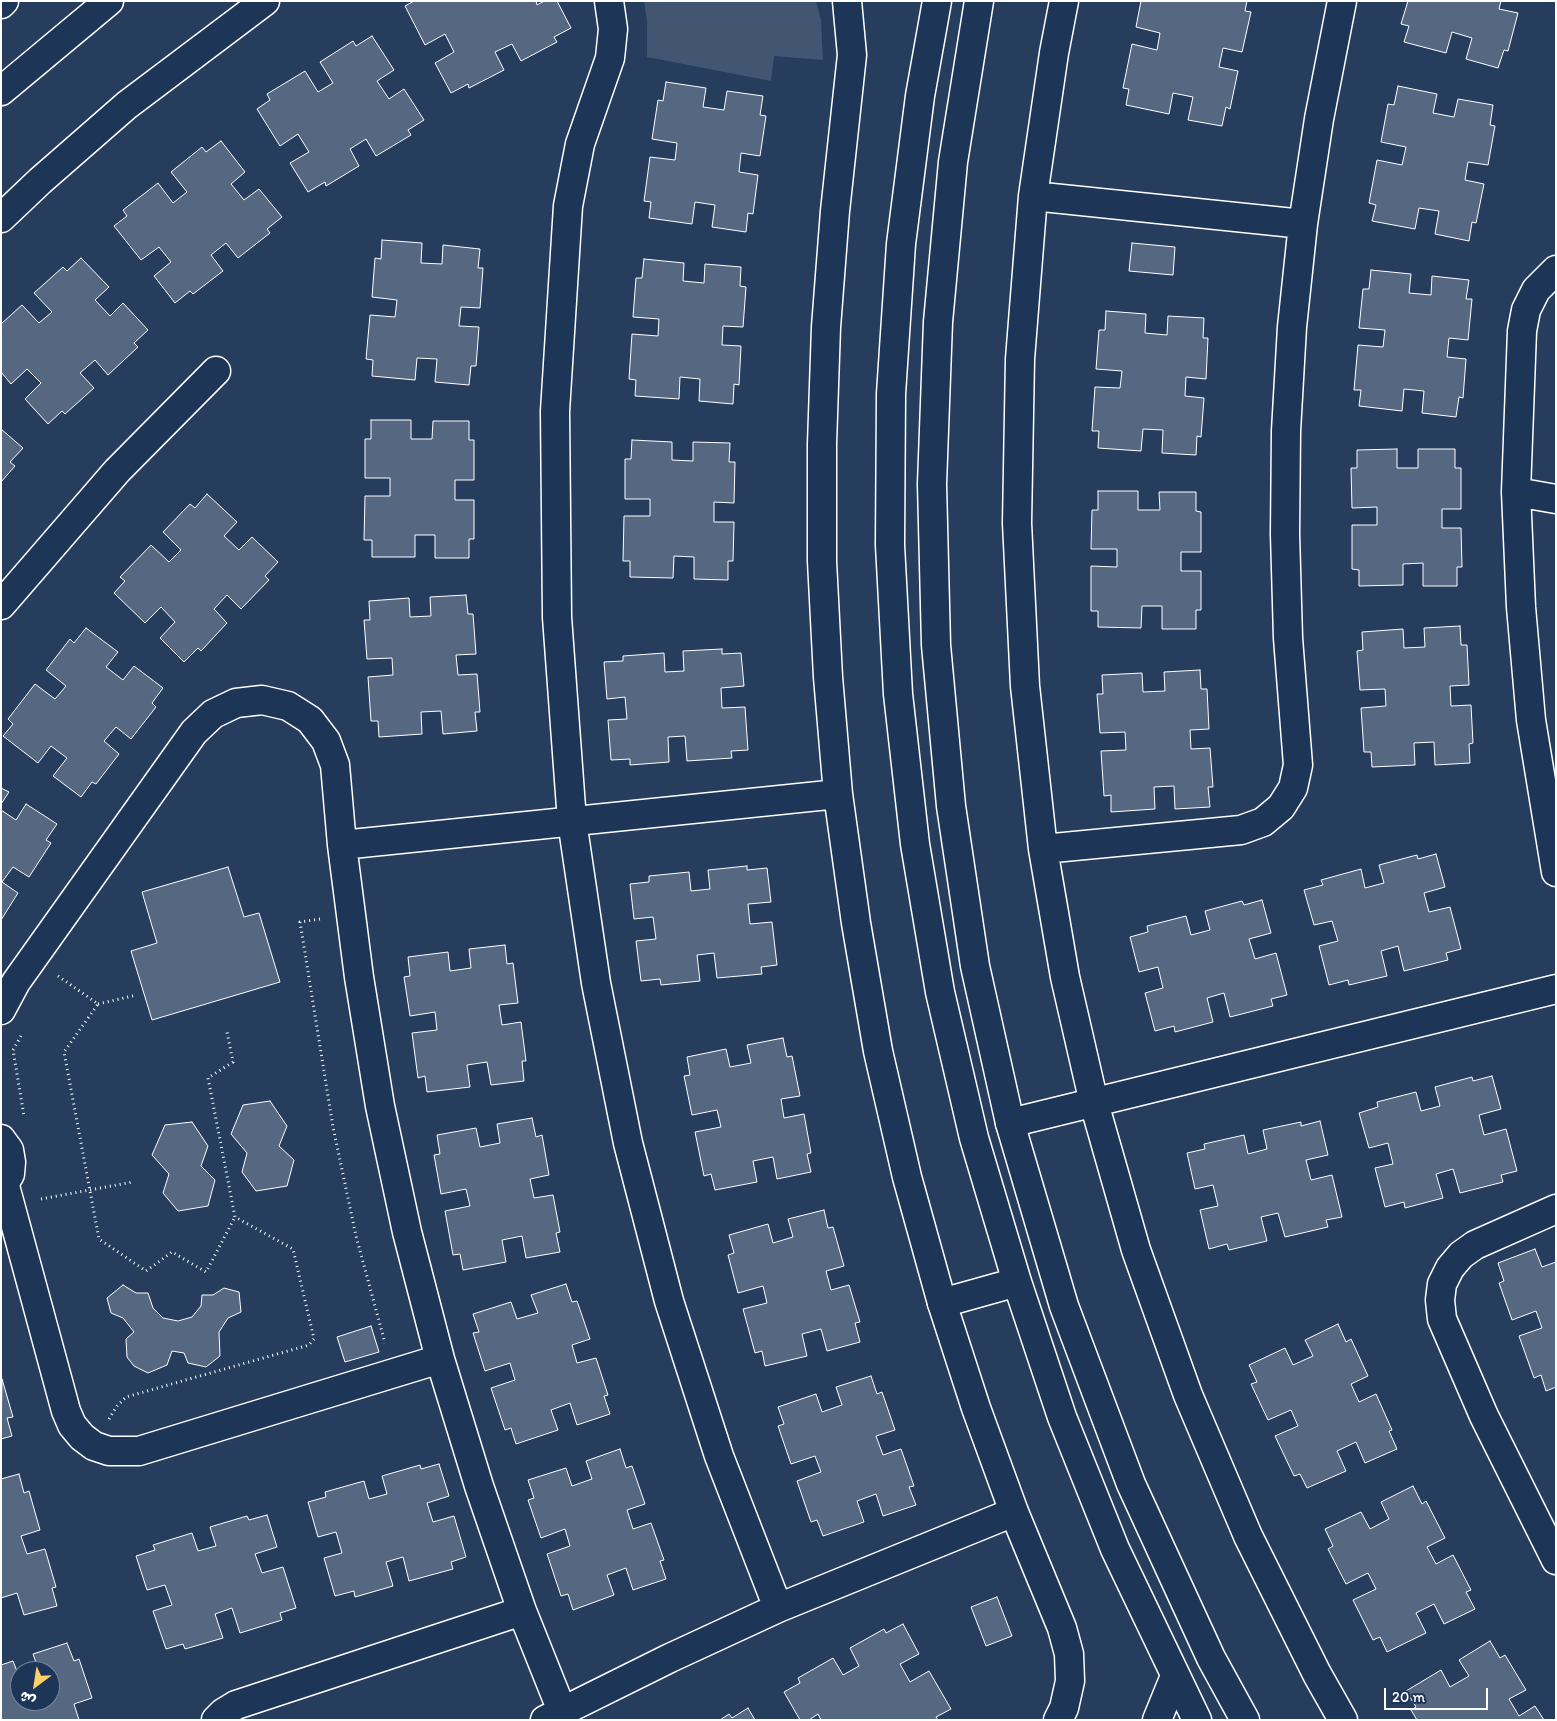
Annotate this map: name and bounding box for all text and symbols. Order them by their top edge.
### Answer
north arrow [10,1661,60,1711]
scale bar [1387,1678,1491,1710]
text: ش [17,1687,39,1710]
text: 20 m [1392,1688,1425,1706]

